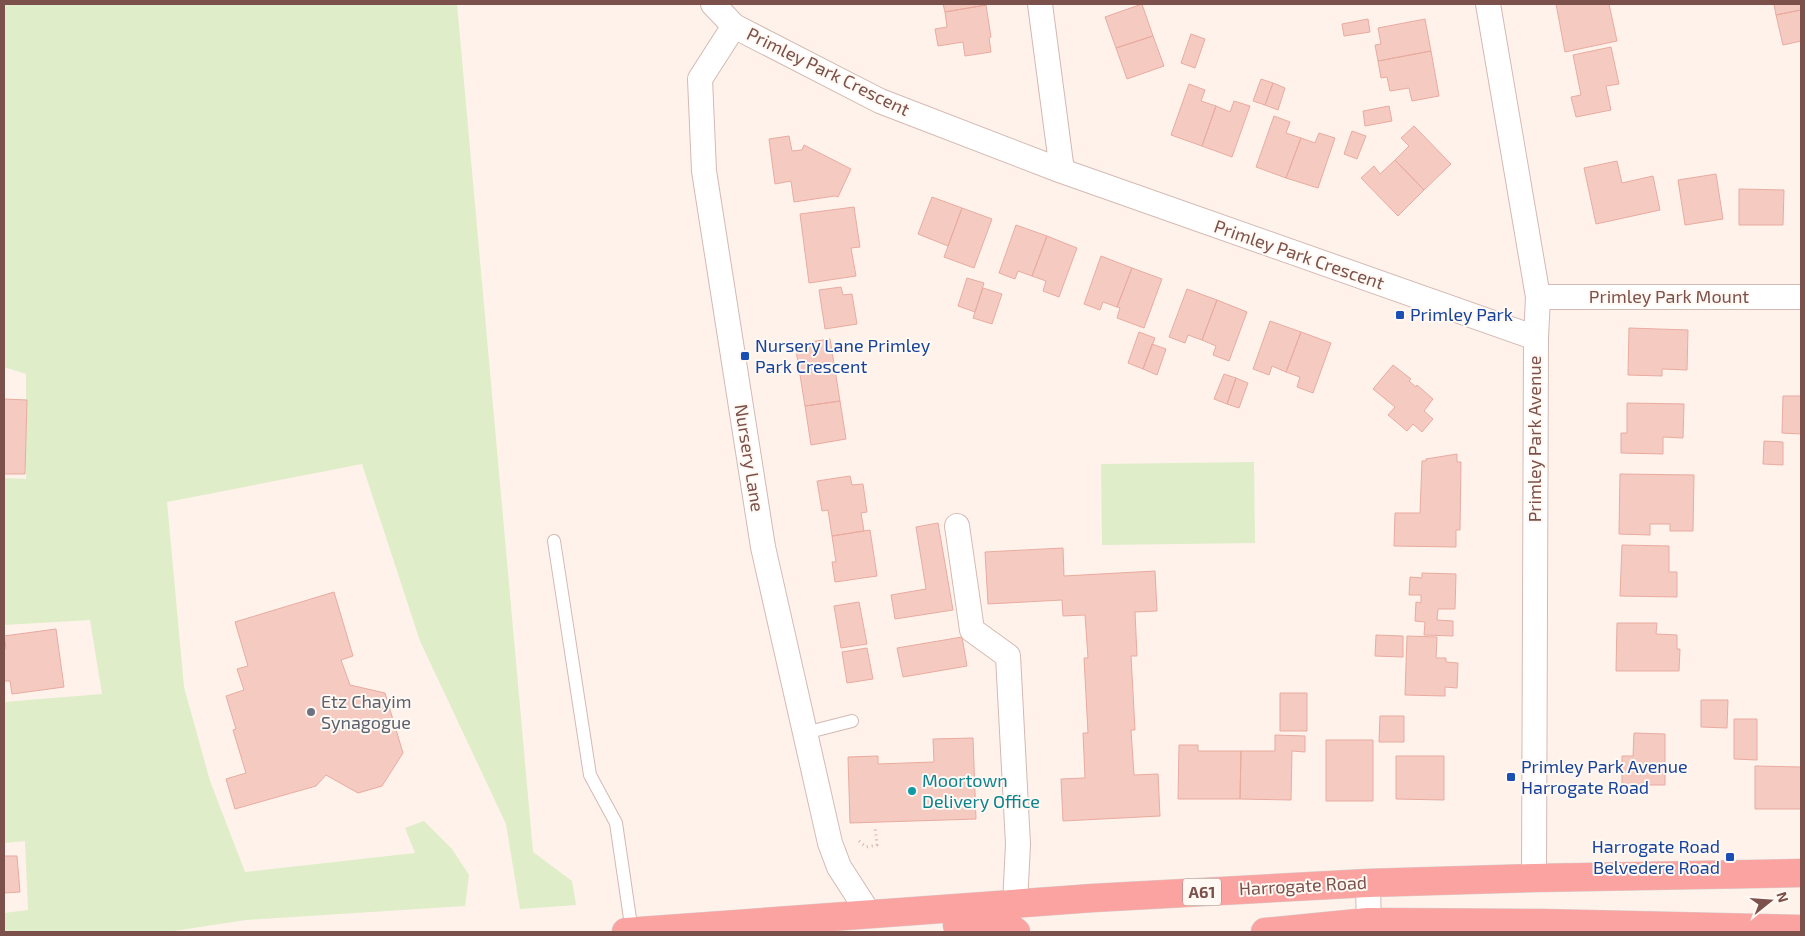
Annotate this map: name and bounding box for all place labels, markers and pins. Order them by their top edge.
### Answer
place label: Primley Park [1410,303,1513,325]
marker: Primley Park [1394,309,1406,321]
place label: Nursery Lane Primley Park Crescent [755,334,931,377]
marker: Nursery Lane Primley Park Crescent [739,350,751,362]
place label: Etz Chayim Synagogue [321,690,412,733]
marker: Etz Chayim Synagogue [305,706,317,718]
place label: Primley Park Avenue Harrogate Road [1521,755,1688,798]
place label: Moortown Delivery Office [922,769,1040,812]
marker: Primley Park Avenue Harrogate Road [1505,771,1517,783]
marker: Moortown Delivery Office [906,785,918,797]
place label: Harrogate Road Belvedere Road [1592,835,1720,878]
marker: Harrogate Road Belvedere Road [1724,851,1736,863]

